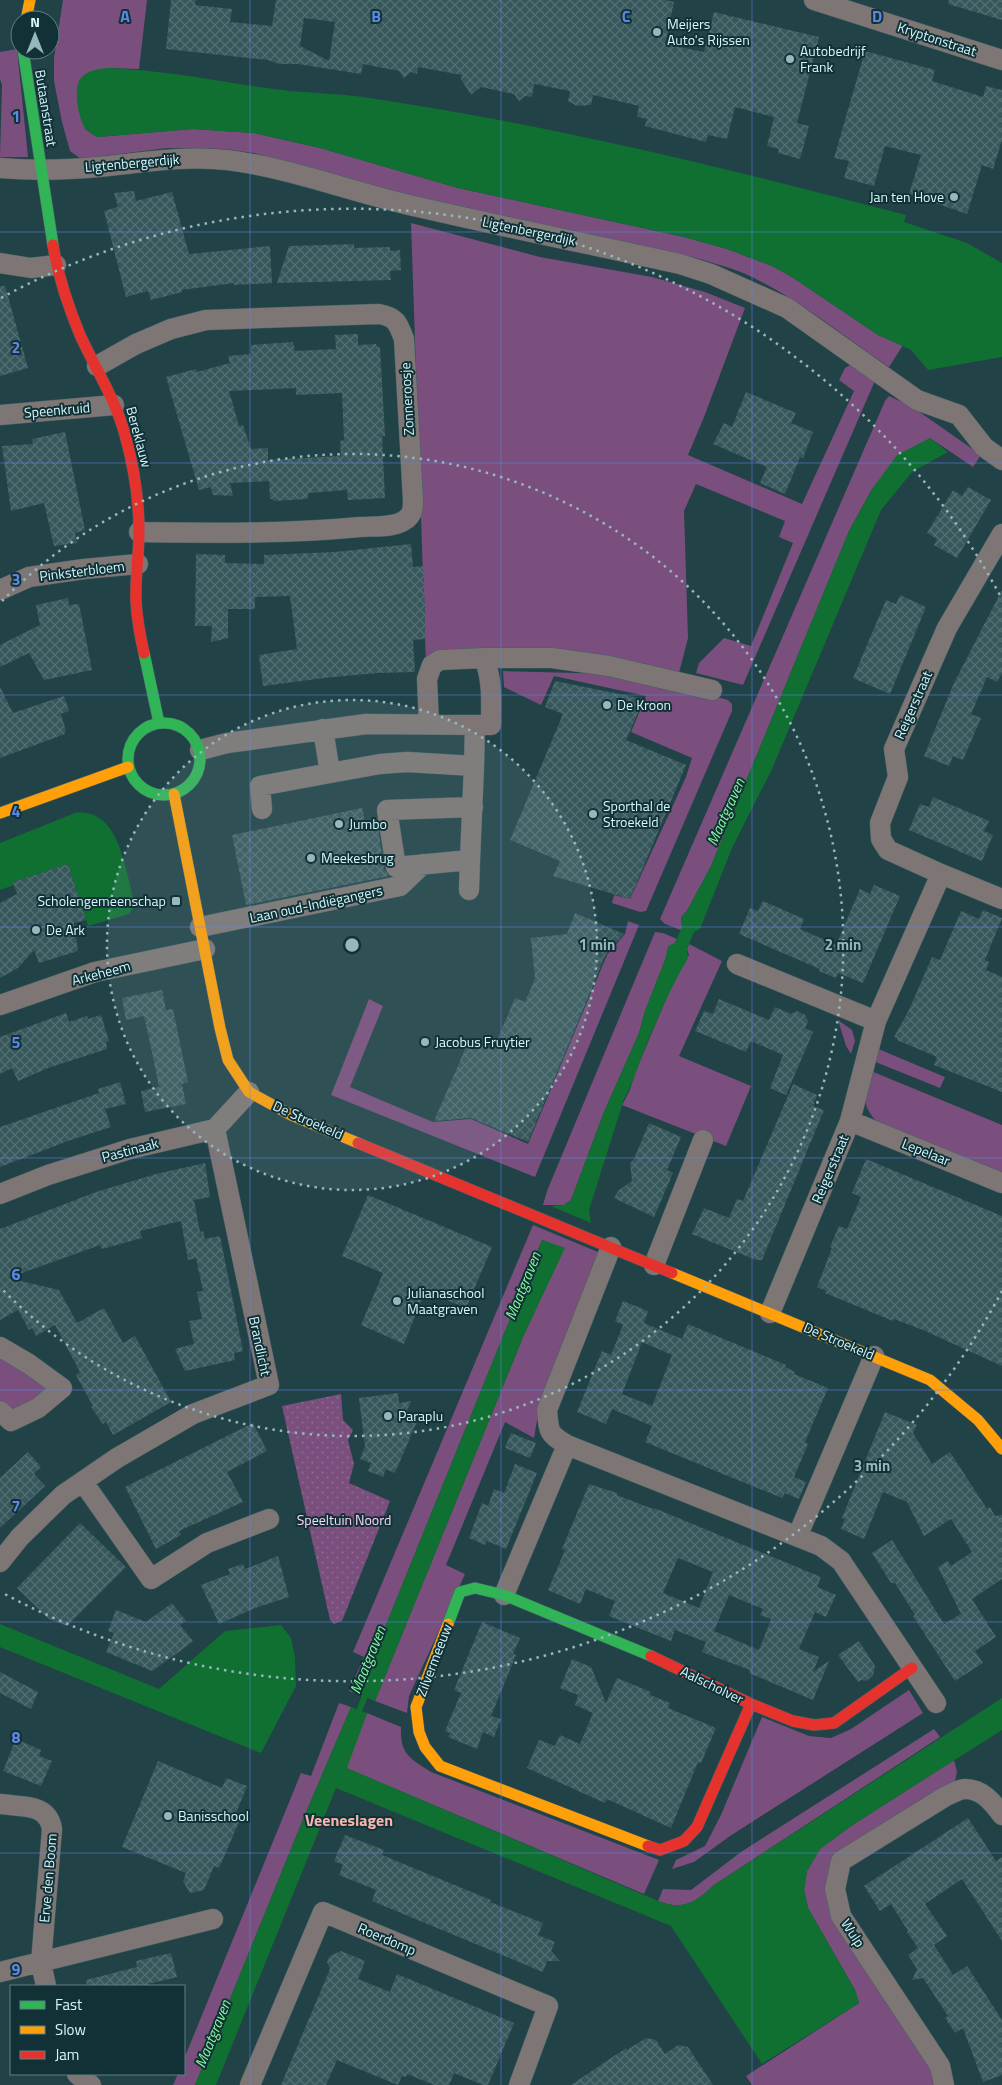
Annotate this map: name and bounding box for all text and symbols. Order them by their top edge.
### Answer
text: A [120,4,130,28]
text: B [371,4,381,28]
text: C [622,4,631,28]
text: D [872,4,882,28]
north arrow [10,10,60,60]
text: N [30,11,40,32]
place label: Meijers Auto's Rijssen [667,13,750,50]
street label: Kryptonstraat [895,16,979,61]
marker: Meijers Auto's Rijssen [651,26,663,38]
place label: Autobedrijf Frank [800,40,866,77]
marker: Autobedrijf Frank [784,53,796,65]
street label: Butaanstraat [30,68,63,148]
text: 1 [12,104,20,128]
street label: Ligtenbergerdijk [84,148,180,177]
place label: Jan ten Hove [869,186,944,207]
marker: Jan ten Hove [948,191,960,203]
street label: Ligtenbergerdijk [481,210,578,251]
text: 2 [12,335,20,359]
street label: Zonneroosje [394,362,419,436]
street label: Speenkruid [23,396,91,423]
street label: Bereklauw [121,404,158,470]
street label: Pinksterbloem [38,555,126,586]
text: 3 [12,567,20,591]
street label: Reigerstraat [888,667,937,742]
place label: De Kroon [617,694,671,715]
marker: De Kroon [601,699,613,711]
water label: Maatgraven [700,774,751,849]
place label: Sporthal de Stroekeld [603,795,670,832]
text: 4 [12,799,21,823]
marker: Sporthal de Stroekeld [587,808,599,820]
place label: Jumbo [349,813,387,834]
marker: Jumbo [333,818,345,830]
place label: Meekesbrug [321,847,394,868]
marker: Meekesbrug [305,852,317,864]
street label: Laan oud-Indiëgangers [247,879,384,928]
place label: Scholengemeenschap [37,890,166,911]
marker: Scholengemeenschap [170,895,182,907]
place label: De Ark [46,919,85,940]
marker: De Ark [30,924,42,936]
text: 1 min [579,933,615,956]
text: 2 min [825,933,861,956]
centre of rings [343,936,361,954]
street label: Arkeheem [69,955,133,990]
text: 5 [12,1030,21,1054]
place label: Jacobus Fruytier [435,1031,530,1052]
marker: Jacobus Fruytier [419,1036,431,1048]
street label: De Stroekeld [270,1095,347,1144]
street label: Reigerstraat [806,1131,853,1206]
street label: Pastinaak [99,1132,161,1167]
street label: Lepelaar [899,1132,954,1171]
water label: Maatgraven [498,1248,547,1323]
text: 6 [12,1262,21,1286]
place label: Julianaschool Maatgraven [407,1282,484,1319]
marker: Julianaschool Maatgraven [391,1295,403,1307]
street label: Brandlicht [244,1314,277,1378]
street label: De Stroekeld [801,1316,878,1365]
place label: Paraplu [398,1405,443,1426]
marker: Paraplu [382,1410,394,1422]
text: 3 min [854,1454,890,1477]
text: 7 [12,1494,20,1518]
park label: Speeltuin Noord [297,1509,391,1530]
street label: Zilvermeeuw [410,1620,457,1699]
water label: Maatgraven [343,1622,392,1697]
street label: Aalscholver [677,1660,747,1709]
text: 8 [12,1725,21,1749]
place label: Banisschool [178,1805,249,1826]
district label: Veeneslagen [305,1808,393,1832]
marker: Banisschool [162,1810,174,1822]
street label: Erve den Boom [33,1832,62,1923]
street label: Wulp [836,1914,870,1951]
street label: Roerdomp [355,1917,420,1960]
text: 9 [12,1957,21,1981]
legend [10,1985,185,2075]
text: Fast [55,1993,83,2016]
water label: Maatgraven [188,1996,237,2071]
text: Slow [55,2018,86,2041]
text: Jam [55,2043,79,2066]

